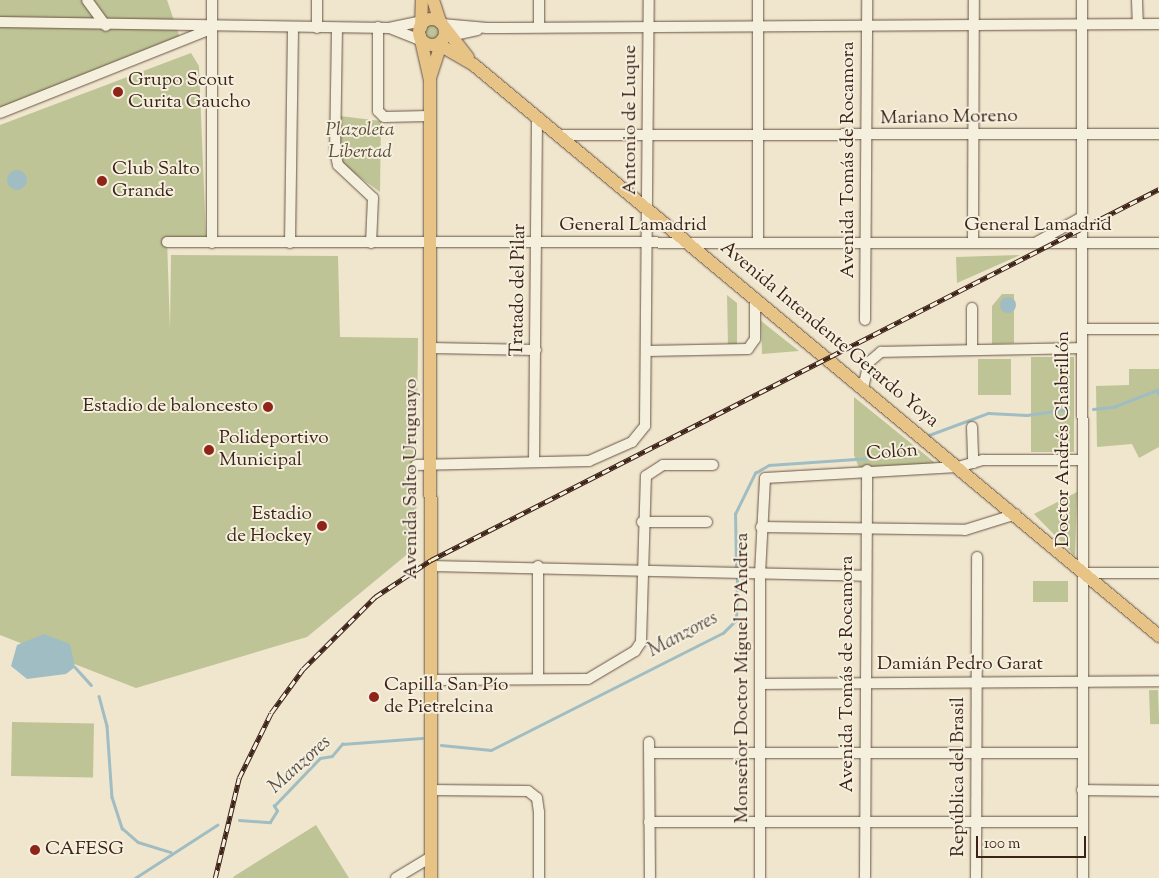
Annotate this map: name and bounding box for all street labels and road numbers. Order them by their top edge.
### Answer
street label: Avenida Tomás de Rocamora [838,42,860,278]
street label: Antonio de Luque [620,45,642,195]
street label: Mariano Moreno [880,105,1018,131]
street label: General Lamadrid [559,215,707,237]
street label: General Lamadrid [964,215,1112,237]
street label: Tratado del Pilar [506,223,532,357]
street label: Avenida Intendente Gerardo Yoya [715,237,943,433]
street label: Doctor Andrés Chabrillón [1053,331,1075,547]
street label: Avenida Salto Uruguayo [401,379,423,579]
street label: Colón [865,440,919,466]
street label: Monseñor Doctor Miguel D'Andrea [732,533,754,823]
street label: Avenida Tomás de Rocamora [837,556,859,792]
street label: Damián Pedro Garat [877,654,1043,676]
street label: República del Brasil [948,697,970,857]

